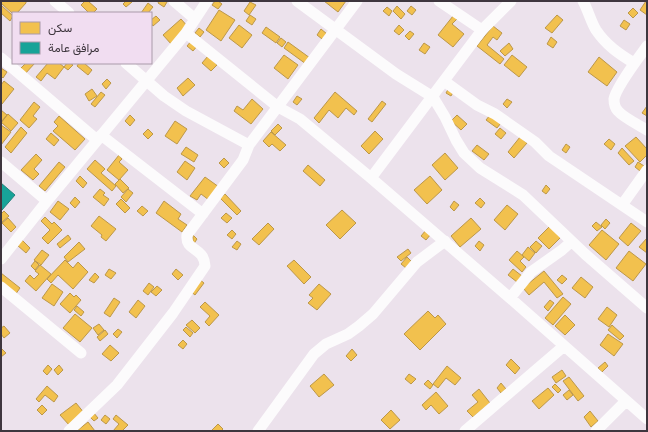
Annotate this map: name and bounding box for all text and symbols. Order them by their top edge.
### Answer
legend [12,12,152,64]
text: سكن [48,21,72,36]
text: مرافق عامة [48,41,99,56]

